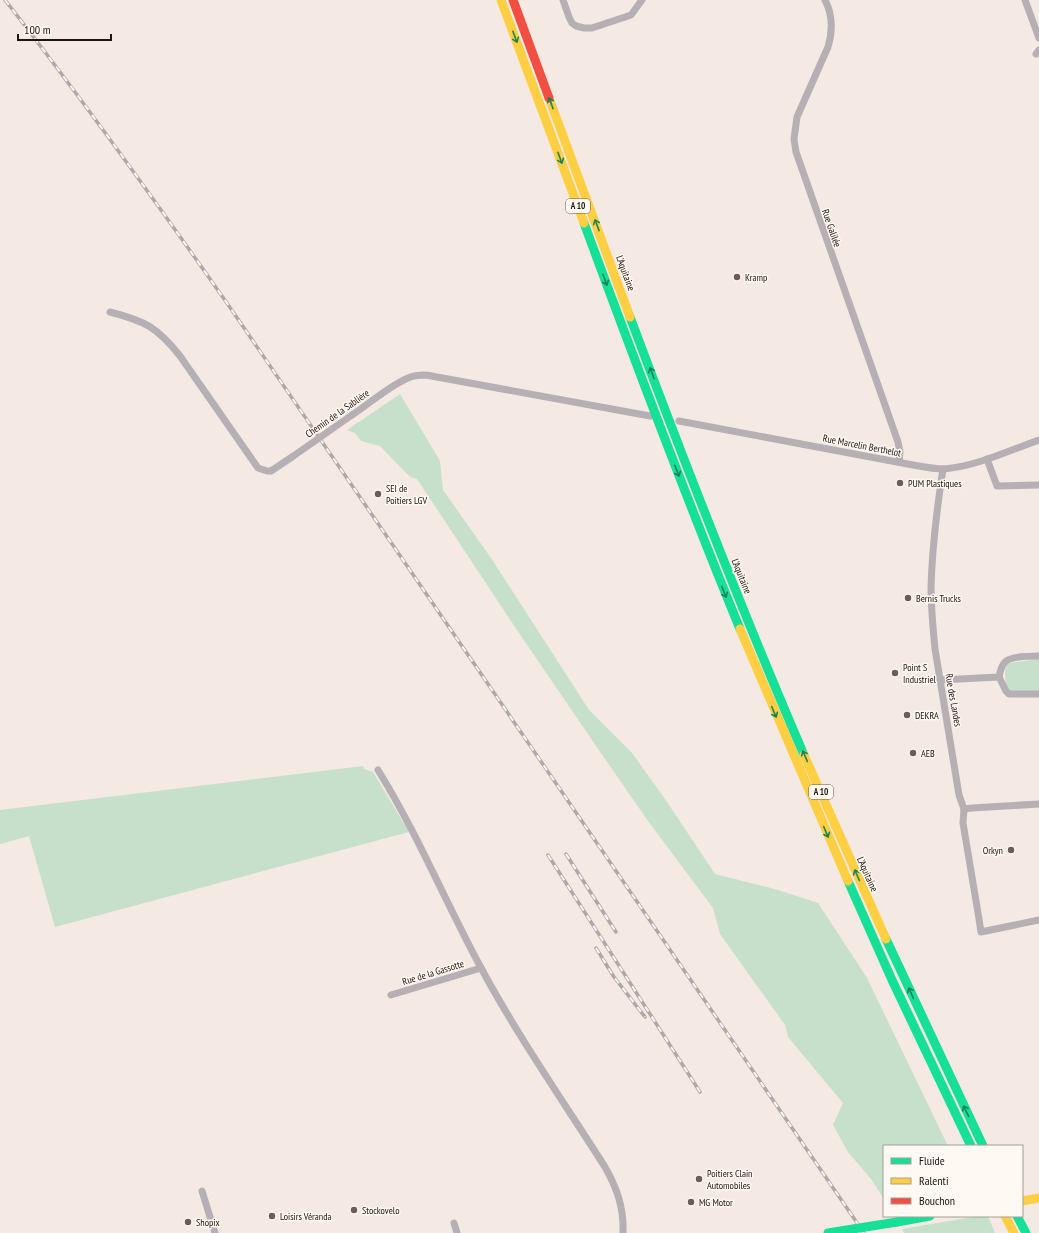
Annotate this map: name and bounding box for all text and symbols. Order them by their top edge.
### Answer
scale bar [18,16,111,42]
text: 100 m [24,22,51,37]
one-way arrow [511,30,519,42]
one-way arrow [547,98,555,110]
one-way arrow [556,152,564,164]
road number: A 10 [566,199,590,213]
street label: Rue Galilée [819,207,844,249]
one-way arrow [592,220,600,232]
street label: L'Aquitaine [613,254,638,293]
place label: Kramp [745,271,767,284]
marker: Kramp [732,272,742,282]
one-way arrow [602,274,610,286]
one-way arrow [647,368,655,380]
street label: Chemin de la Sablière [303,386,372,440]
street label: Rue Marcelin Berthelot [822,432,902,460]
one-way arrow [673,465,681,477]
place label: PUM Plastiques [908,477,962,490]
marker: PUM Plastiques [895,478,905,488]
place label: SEI de Poitiers LGV [386,482,427,507]
marker: SEI de Poitiers LGV [373,489,383,499]
street label: L'Aquitaine [729,557,754,596]
one-way arrow [721,586,729,598]
place label: Bernis Trucks [916,592,962,605]
marker: Bernis Trucks [903,593,913,603]
place label: Point S Industriel [903,661,937,686]
marker: Point S Industriel [890,668,900,678]
street label: Rue des Landes [942,673,965,728]
one-way arrow [771,706,779,718]
place label: DEKRA [915,709,939,722]
marker: DEKRA [902,710,912,720]
place label: AEB [921,747,935,760]
marker: AEB [908,748,918,758]
one-way arrow [801,750,808,762]
road number: A 10 [809,785,833,799]
one-way arrow [822,825,830,837]
place label: Orkyn [983,844,1003,857]
marker: Orkyn [1006,845,1016,855]
street label: L'Aquitaine [854,855,881,894]
one-way arrow [853,869,860,881]
street label: Rue de la Gassotte [401,957,466,988]
one-way arrow [906,988,914,1000]
one-way arrow [962,1105,969,1117]
legend [883,1145,1023,1217]
text: Fluide [919,1153,945,1168]
place label: Poitiers Clain Automobiles [707,1167,752,1192]
text: Ralenti [919,1173,948,1188]
marker: Poitiers Clain Automobiles [694,1174,704,1184]
text: Bouchon [919,1193,955,1208]
place label: MG Motor [699,1196,733,1209]
marker: MG Motor [686,1197,696,1207]
place label: Stockovelo [362,1204,400,1217]
marker: Stockovelo [349,1205,359,1215]
place label: Loisirs Véranda [280,1210,331,1223]
marker: Loisirs Véranda [267,1211,277,1221]
place label: Shopix [196,1216,220,1229]
marker: Shopix [183,1217,193,1227]

